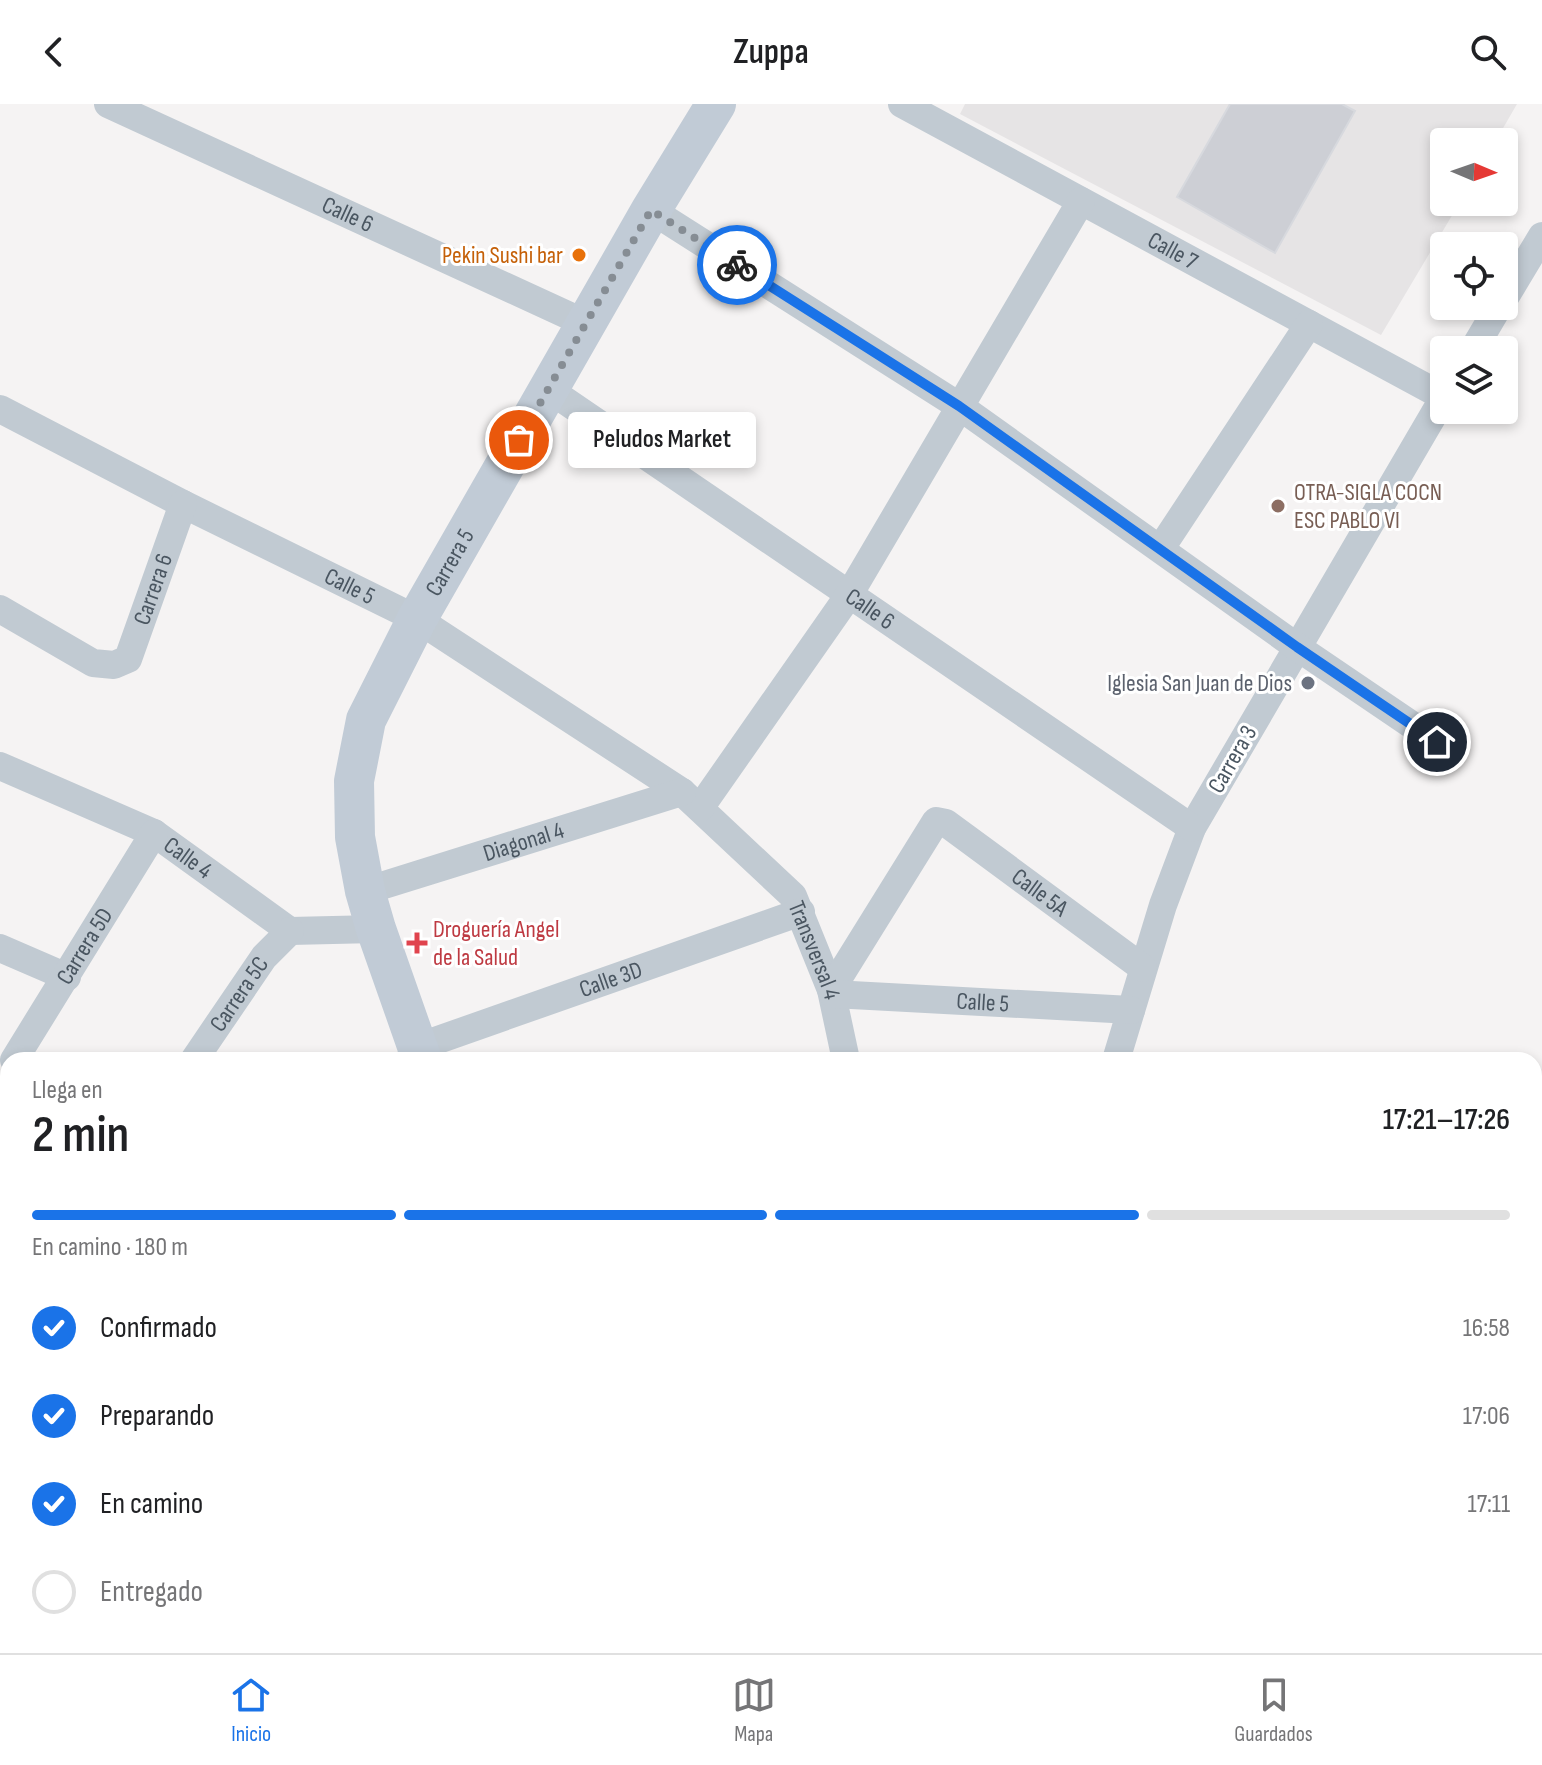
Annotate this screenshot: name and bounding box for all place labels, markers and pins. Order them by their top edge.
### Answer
place label: Pekin Sushi bar [442,241,563,270]
marker: Pekin Sushi bar [570,246,588,264]
pin [485,406,553,474]
callout: Peludos Market [567,412,755,468]
place label: OTRA-SIGLA COCN ESC PABLO VI [1294,478,1442,535]
marker: OTRA-SIGLA COCN ESC PABLO VI [1269,497,1287,515]
place label: Iglesia San Juan de Dios [1107,669,1292,698]
marker: Iglesia San Juan de Dios [1299,674,1317,692]
pin [1403,708,1471,776]
place label: Droguería Angel de la Salud [433,915,559,972]
marker: Droguería Angel de la Salud [408,934,426,952]

